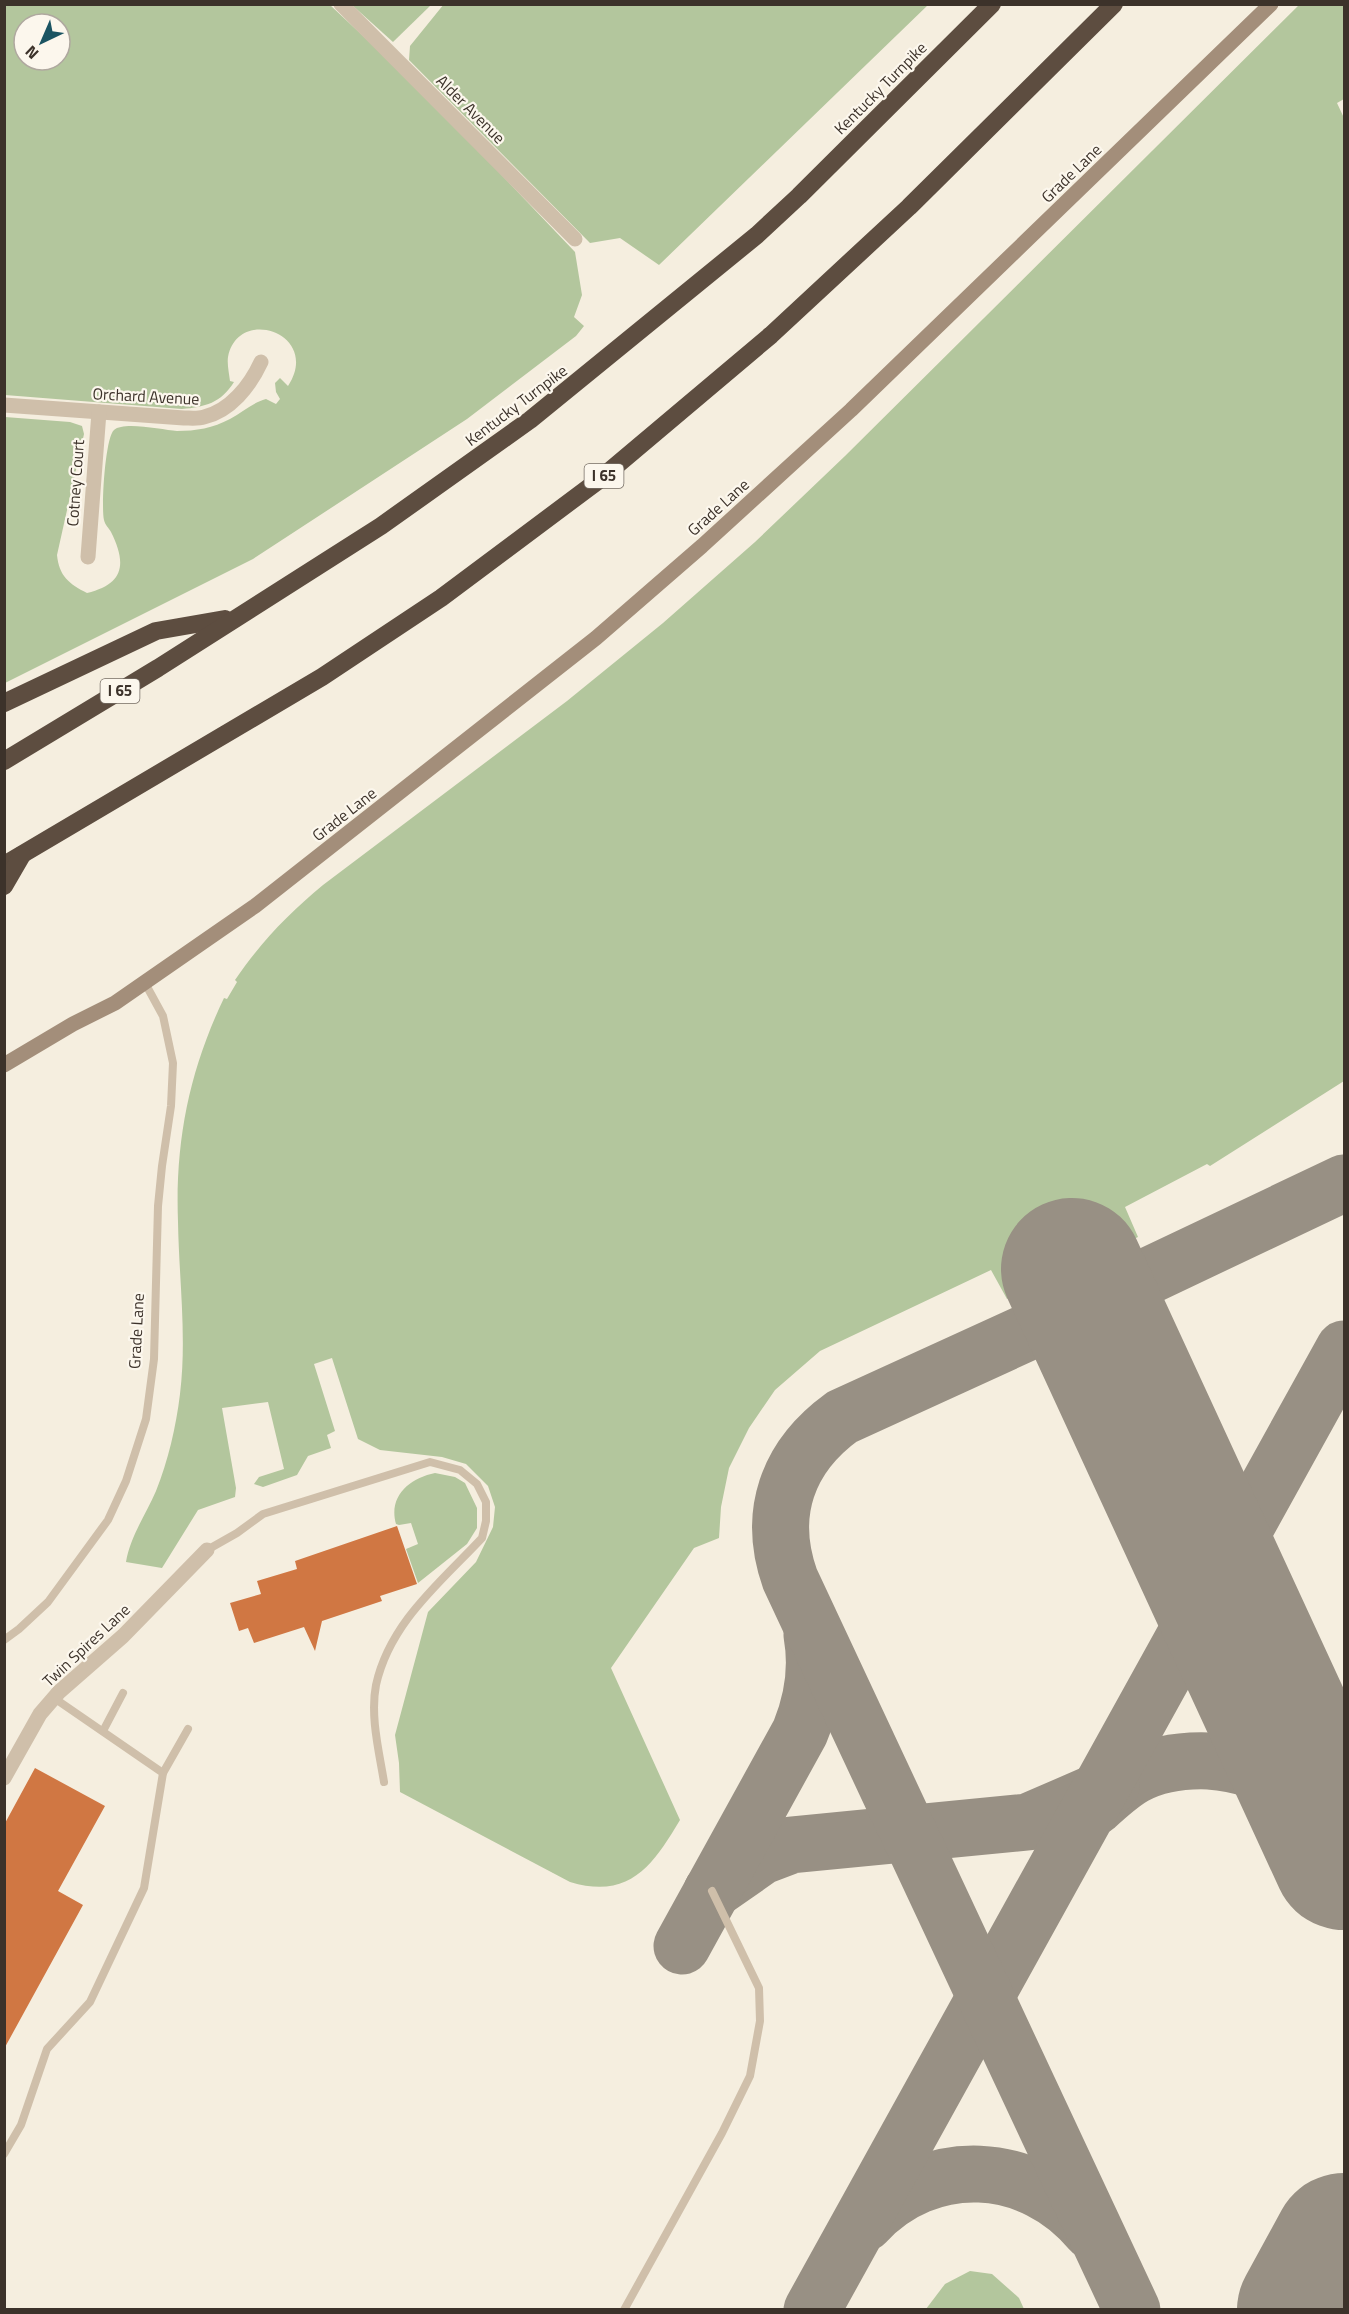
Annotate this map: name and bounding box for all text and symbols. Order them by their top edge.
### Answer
north arrow [12,12,72,72]
street label: Kentucky Turnpike [828,36,932,140]
text: N [19,40,44,65]
street label: Alder Avenue [431,69,511,149]
street label: Grade Lane [1035,138,1107,208]
street label: Kentucky Turnpike [460,359,572,451]
street label: Orchard Avenue [92,381,200,411]
street label: Cotney Court [60,438,90,527]
road number: I 65 [584,464,624,488]
street label: Grade Lane [682,473,754,541]
road number: I 65 [100,679,140,703]
street label: Grade Lane [307,781,381,847]
street label: Grade Lane [122,1293,150,1369]
street label: Twin Spires Lane [37,1598,135,1692]

